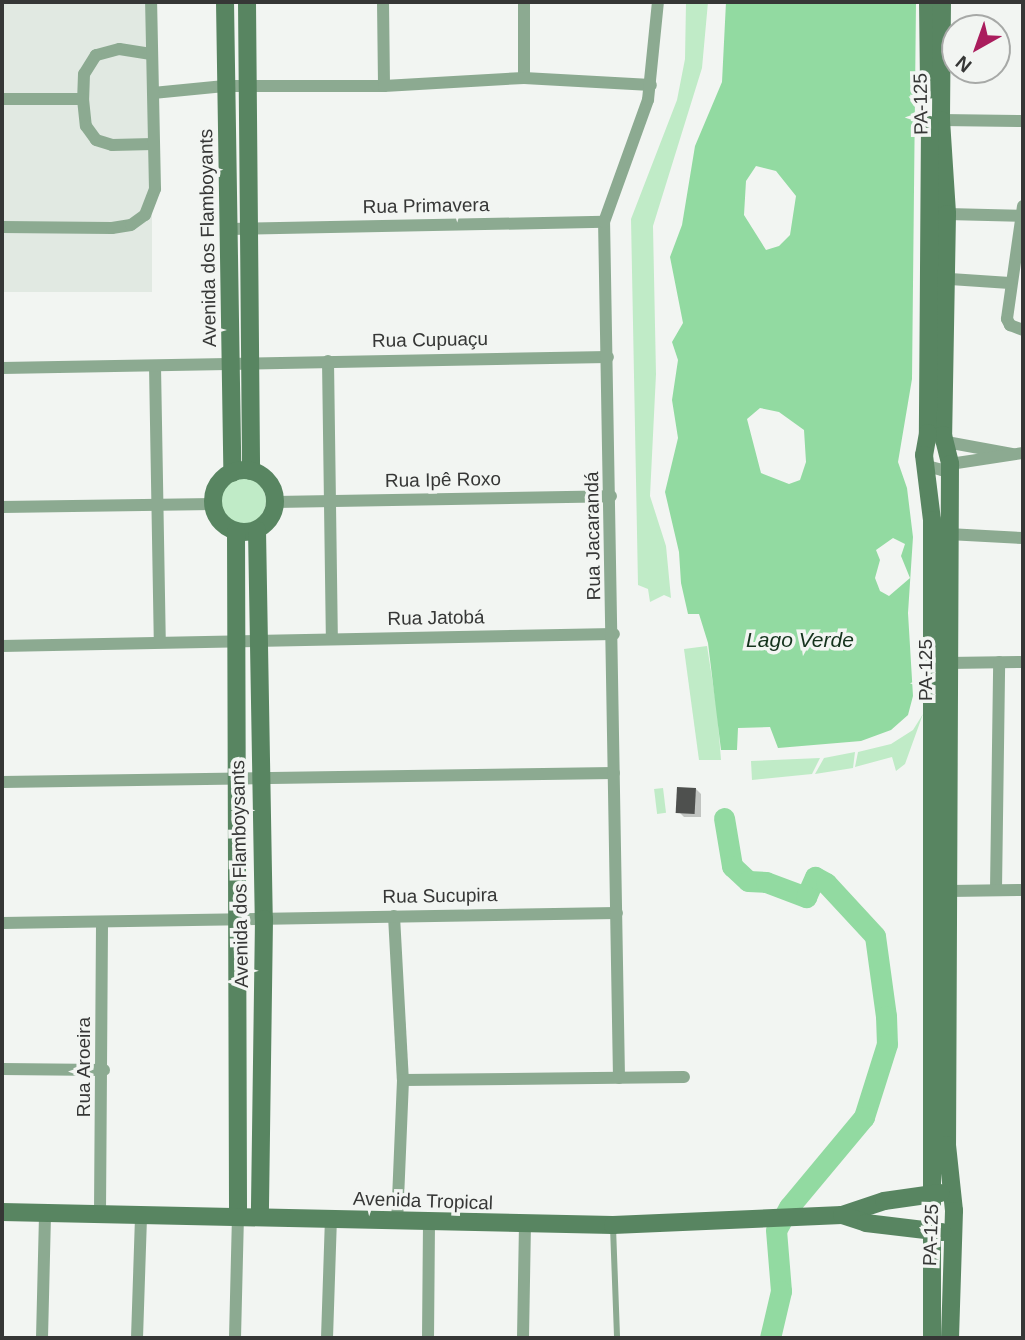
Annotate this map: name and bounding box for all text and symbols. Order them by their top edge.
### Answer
north arrow [941,14,1011,84]
text: N [951,51,975,76]
street label: PA-125 [909,73,933,135]
street label: Avenida dos Flamboyants [195,129,221,347]
street label: Rua Primavera [362,193,490,219]
street label: Rua Cupuaçu [372,328,488,352]
street label: Rua Ipê Roxo [385,468,501,492]
street label: Rua Jacarandá [580,471,606,601]
street label: Rua Jatobá [387,606,485,630]
water label: Lago Verde [746,627,854,653]
street label: PA-125 [915,639,937,701]
street label: Avenida dos Flamboysants [227,760,253,988]
street label: Rua Sucupira [382,884,498,908]
street label: Rua Aroeira [73,1016,95,1118]
street label: Avenida Tropical [352,1187,494,1215]
street label: PA-125 [919,1204,943,1266]

